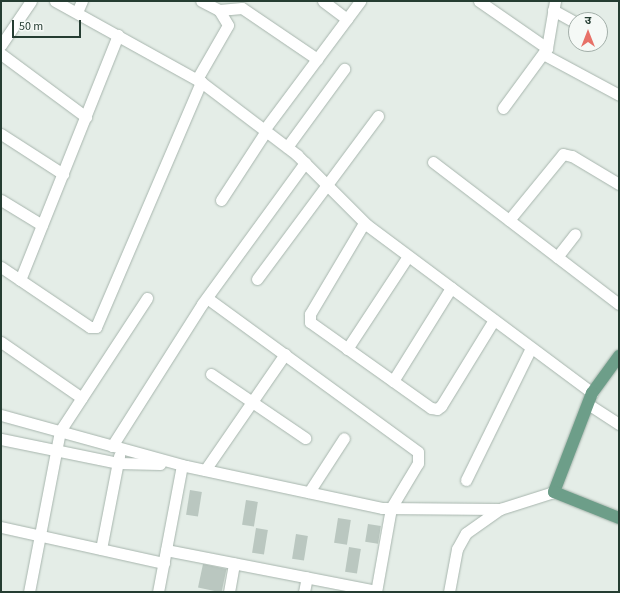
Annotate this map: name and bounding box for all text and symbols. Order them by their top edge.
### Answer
scale bar [14,12,83,38]
north arrow [568,12,608,52]
text: उ [585,13,591,28]
text: 50 m [19,18,43,35]

